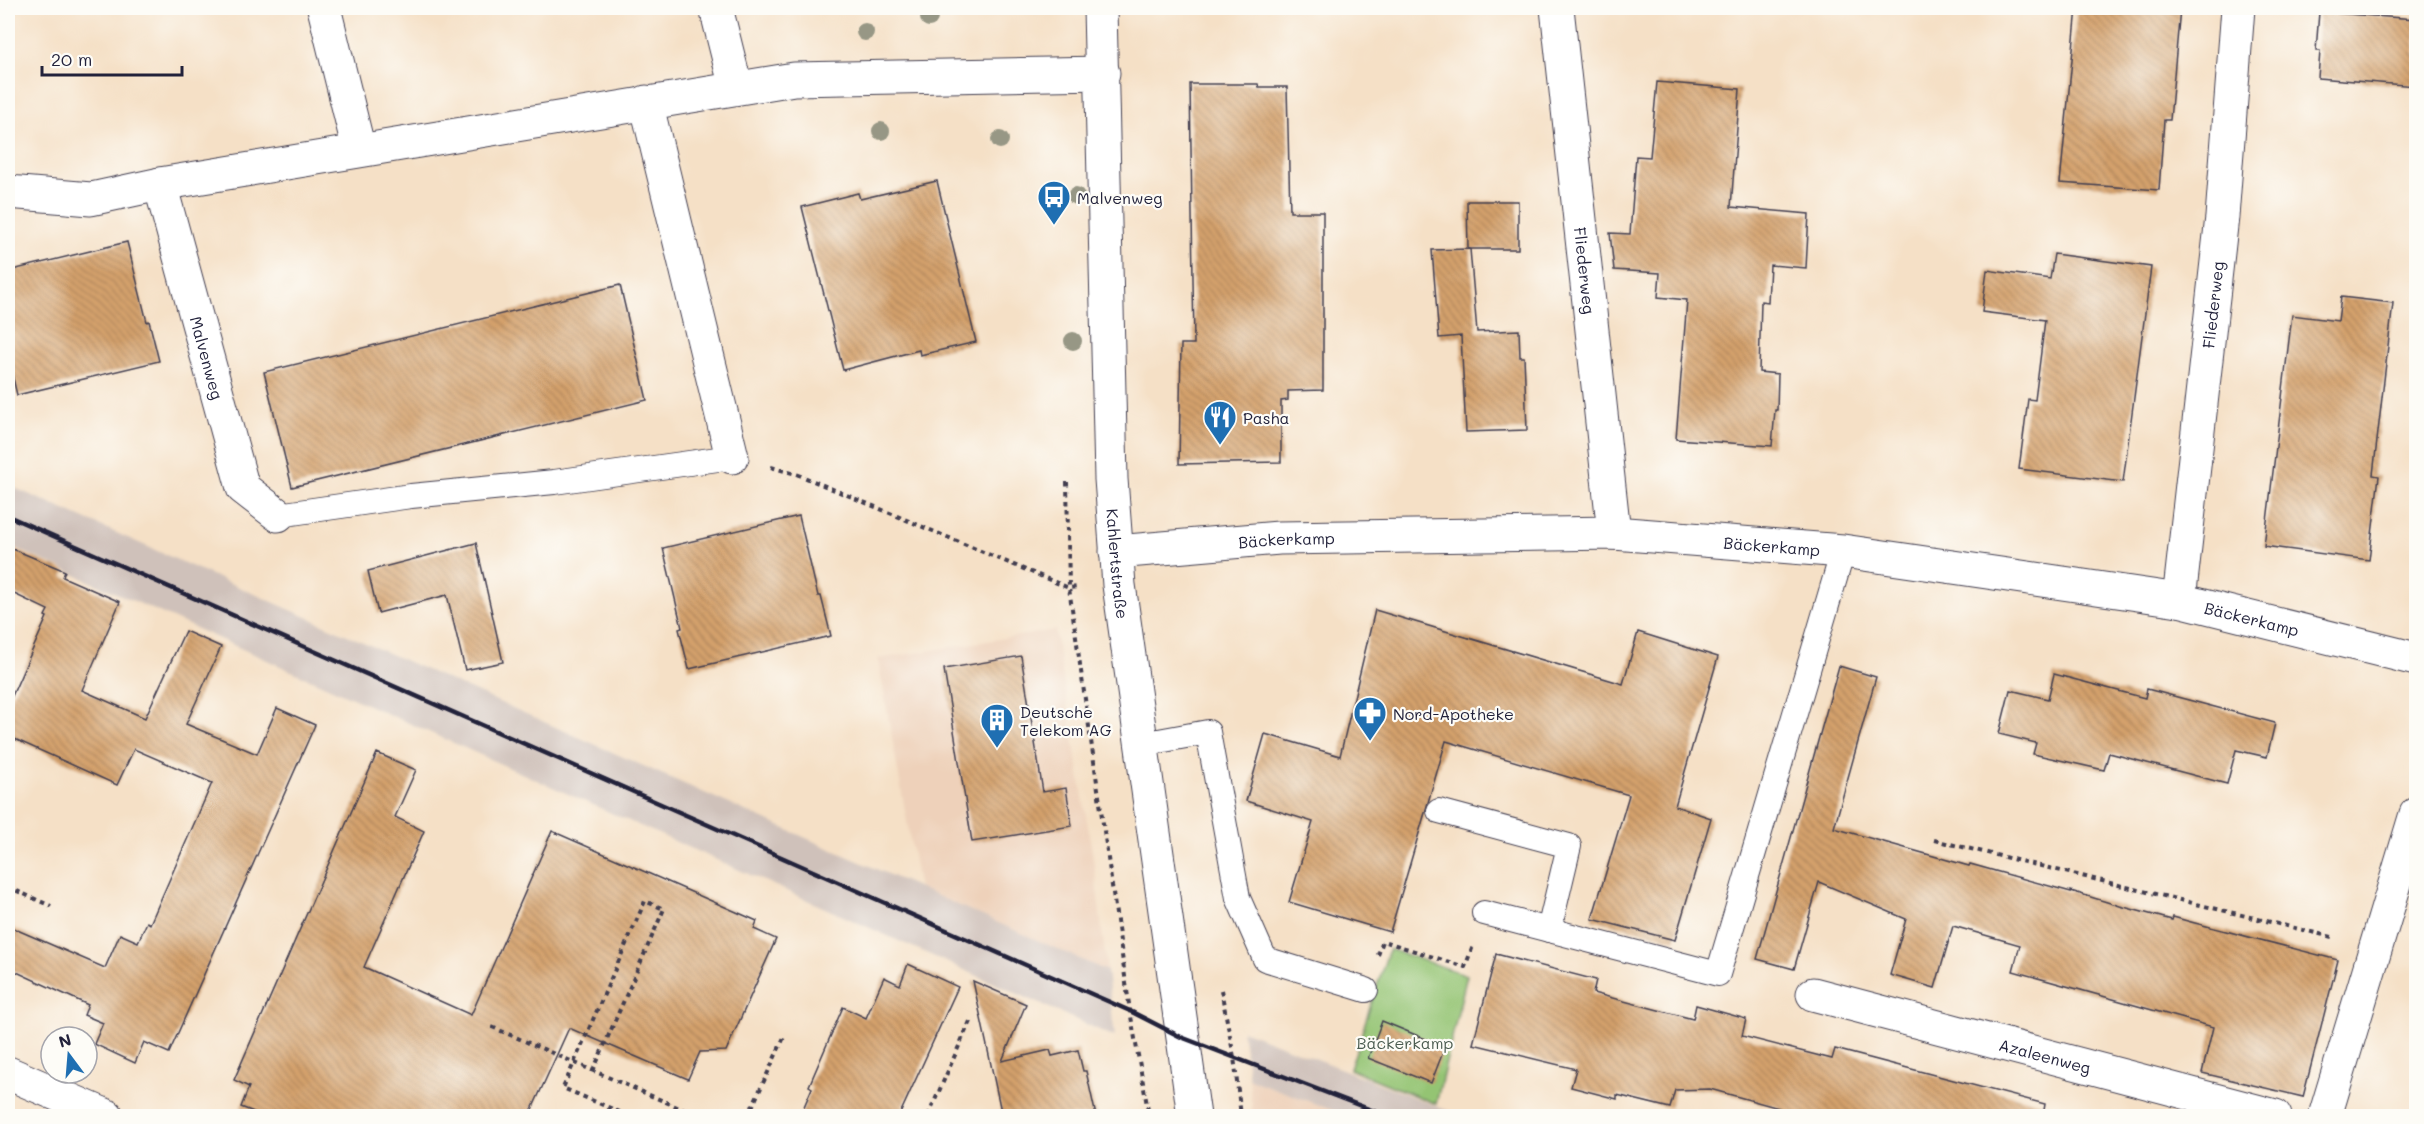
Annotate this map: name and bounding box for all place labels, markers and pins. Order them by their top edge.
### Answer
bus stop icon: Malvenweg [1036,179,1072,226]
place label: Malvenweg [1077,187,1163,208]
restaurant icon: Pasha [1202,399,1238,446]
place label: Pasha [1243,407,1290,428]
pharmacy icon: Nord-Apotheke [1352,695,1388,742]
place label: Deutsche Telekom AG [1020,701,1112,740]
building icon: Deutsche Telekom AG [979,702,1015,749]
place label: Nord-Apotheke [1393,703,1514,724]

